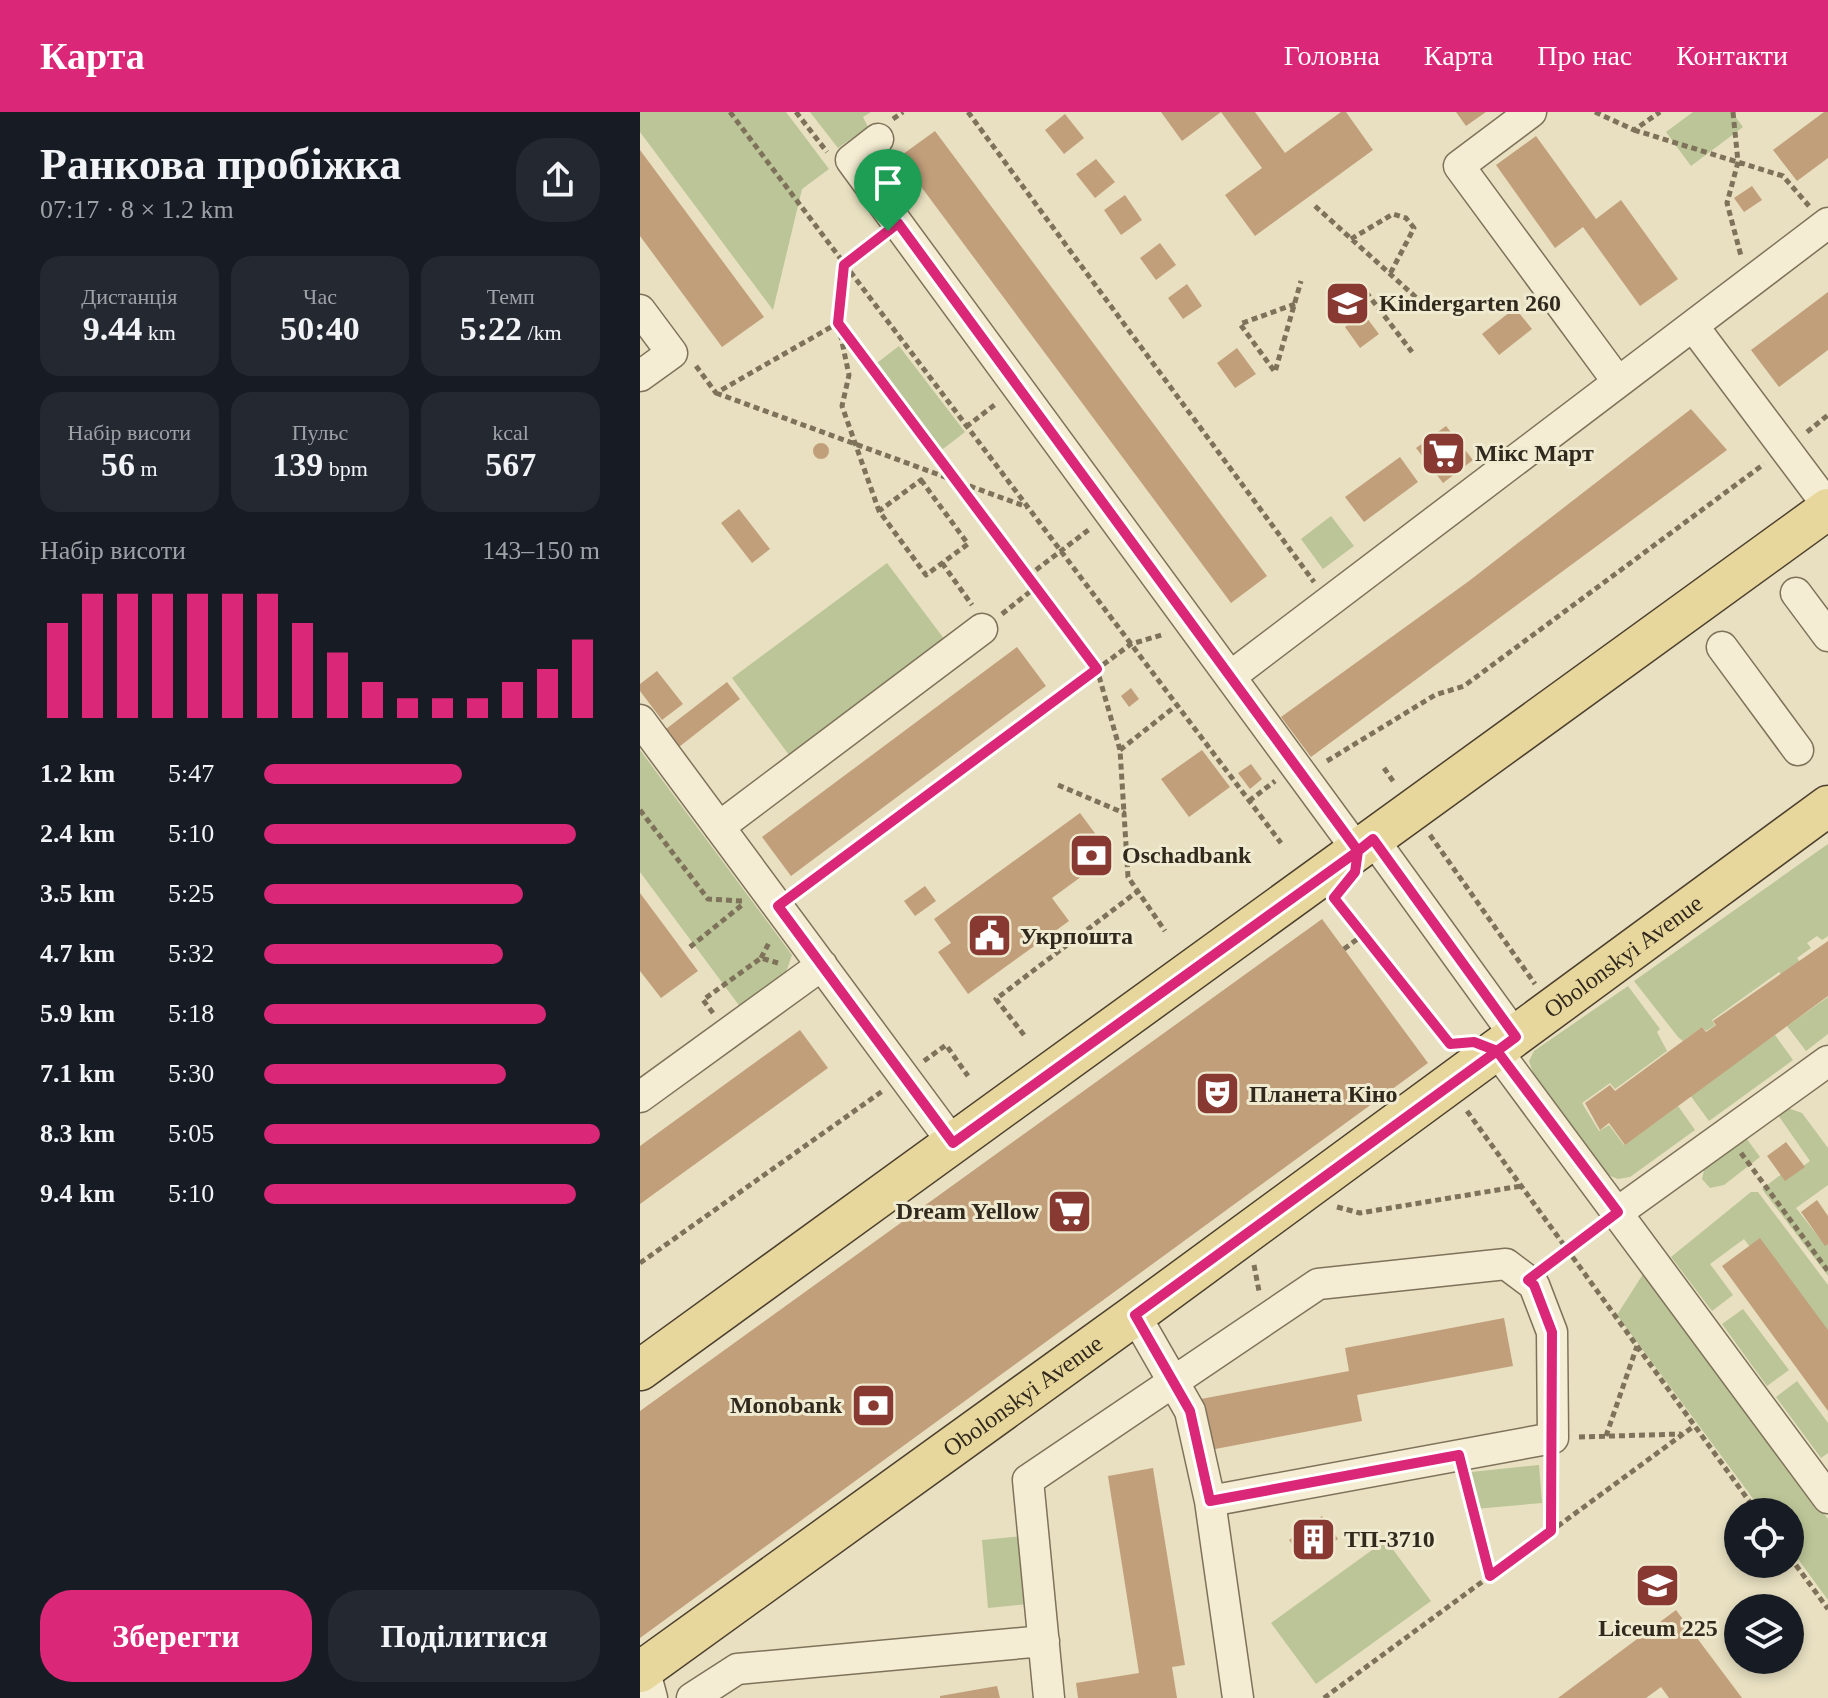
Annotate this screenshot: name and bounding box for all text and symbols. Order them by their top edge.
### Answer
text: Карта [40,35,145,77]
text: Головна [1284,40,1380,71]
text: Карта [1424,40,1493,71]
text: Про нас [1537,40,1632,71]
text: Контакти [1676,40,1788,71]
button: share [516,138,600,222]
text: Ранкова пробіжка [40,140,401,189]
pin [854,149,922,231]
icon: arrive [866,161,910,205]
text: 07:17 · 8 × 1.2 km [40,195,234,224]
school or university icon: Kindergarten 260 [1324,279,1372,327]
text: Дистанція [81,284,177,309]
text: Час [303,284,337,309]
text: Темп [487,284,535,309]
place label: Kindergarten 260 [1379,290,1561,316]
text: 9.44 [83,310,142,347]
text: 50:40 [280,310,360,347]
text: 5:22 [460,310,522,347]
text: km [142,320,176,345]
text: /km [522,320,562,345]
text: Набір висоти [68,420,191,445]
text: Пульс [292,420,348,445]
text: kcal [492,420,529,445]
supermarket icon: Мікс Март [1420,429,1468,477]
place label: Мікс Март [1475,440,1594,466]
text: 56 [101,446,135,483]
text: 139 [272,446,323,483]
text: 567 [485,446,536,483]
text: m [135,456,158,481]
text: bpm [323,456,368,481]
text: Набір висоти [40,536,186,565]
text: 143–150 m [482,536,600,565]
text: 1.2 km [40,759,115,788]
text: 5:47 [168,759,214,788]
text: 2.4 km [40,819,115,848]
text: 5:10 [168,819,214,848]
bank icon: Oschadbank [1067,831,1115,879]
place label: Oschadbank [1122,842,1252,868]
text: 3.5 km [40,879,115,908]
text: 5:25 [168,879,214,908]
street label: Obolonskyi Avenue [1539,890,1707,1023]
public building icon: Укрпошта [965,912,1013,960]
place label: Укрпошта [1020,923,1133,949]
text: 4.7 km [40,939,115,968]
text: 5:32 [168,939,214,968]
text: 5.9 km [40,999,115,1028]
text: 5:18 [168,999,214,1028]
text: 7.1 km [40,1059,115,1088]
text: 5:30 [168,1059,214,1088]
theatre icon: Планета Кіно [1194,1070,1242,1118]
place label: Планета Кіно [1249,1081,1398,1107]
text: 8.3 km [40,1119,115,1148]
text: 5:05 [168,1119,214,1148]
text: 9.4 km [40,1179,115,1208]
text: 5:10 [168,1179,214,1208]
supermarket icon: Dream Yellow [1046,1187,1094,1235]
place label: Dream Yellow [896,1198,1040,1224]
street label: Obolonskyi Avenue [938,1330,1107,1462]
bank icon: Monobank [849,1381,897,1429]
place label: Monobank [730,1392,843,1418]
map controls [1724,1498,1804,1674]
button: locate [1724,1498,1804,1578]
building icon: ТП-3710 [1289,1515,1337,1563]
place label: ТП-3710 [1344,1526,1435,1552]
school or university icon: Liceum 225 [1634,1562,1682,1610]
button: Зберегти [40,1590,312,1682]
button: Поділитися [328,1590,600,1682]
button: layers [1724,1594,1804,1674]
place label: Liceum 225 [1598,1615,1718,1641]

